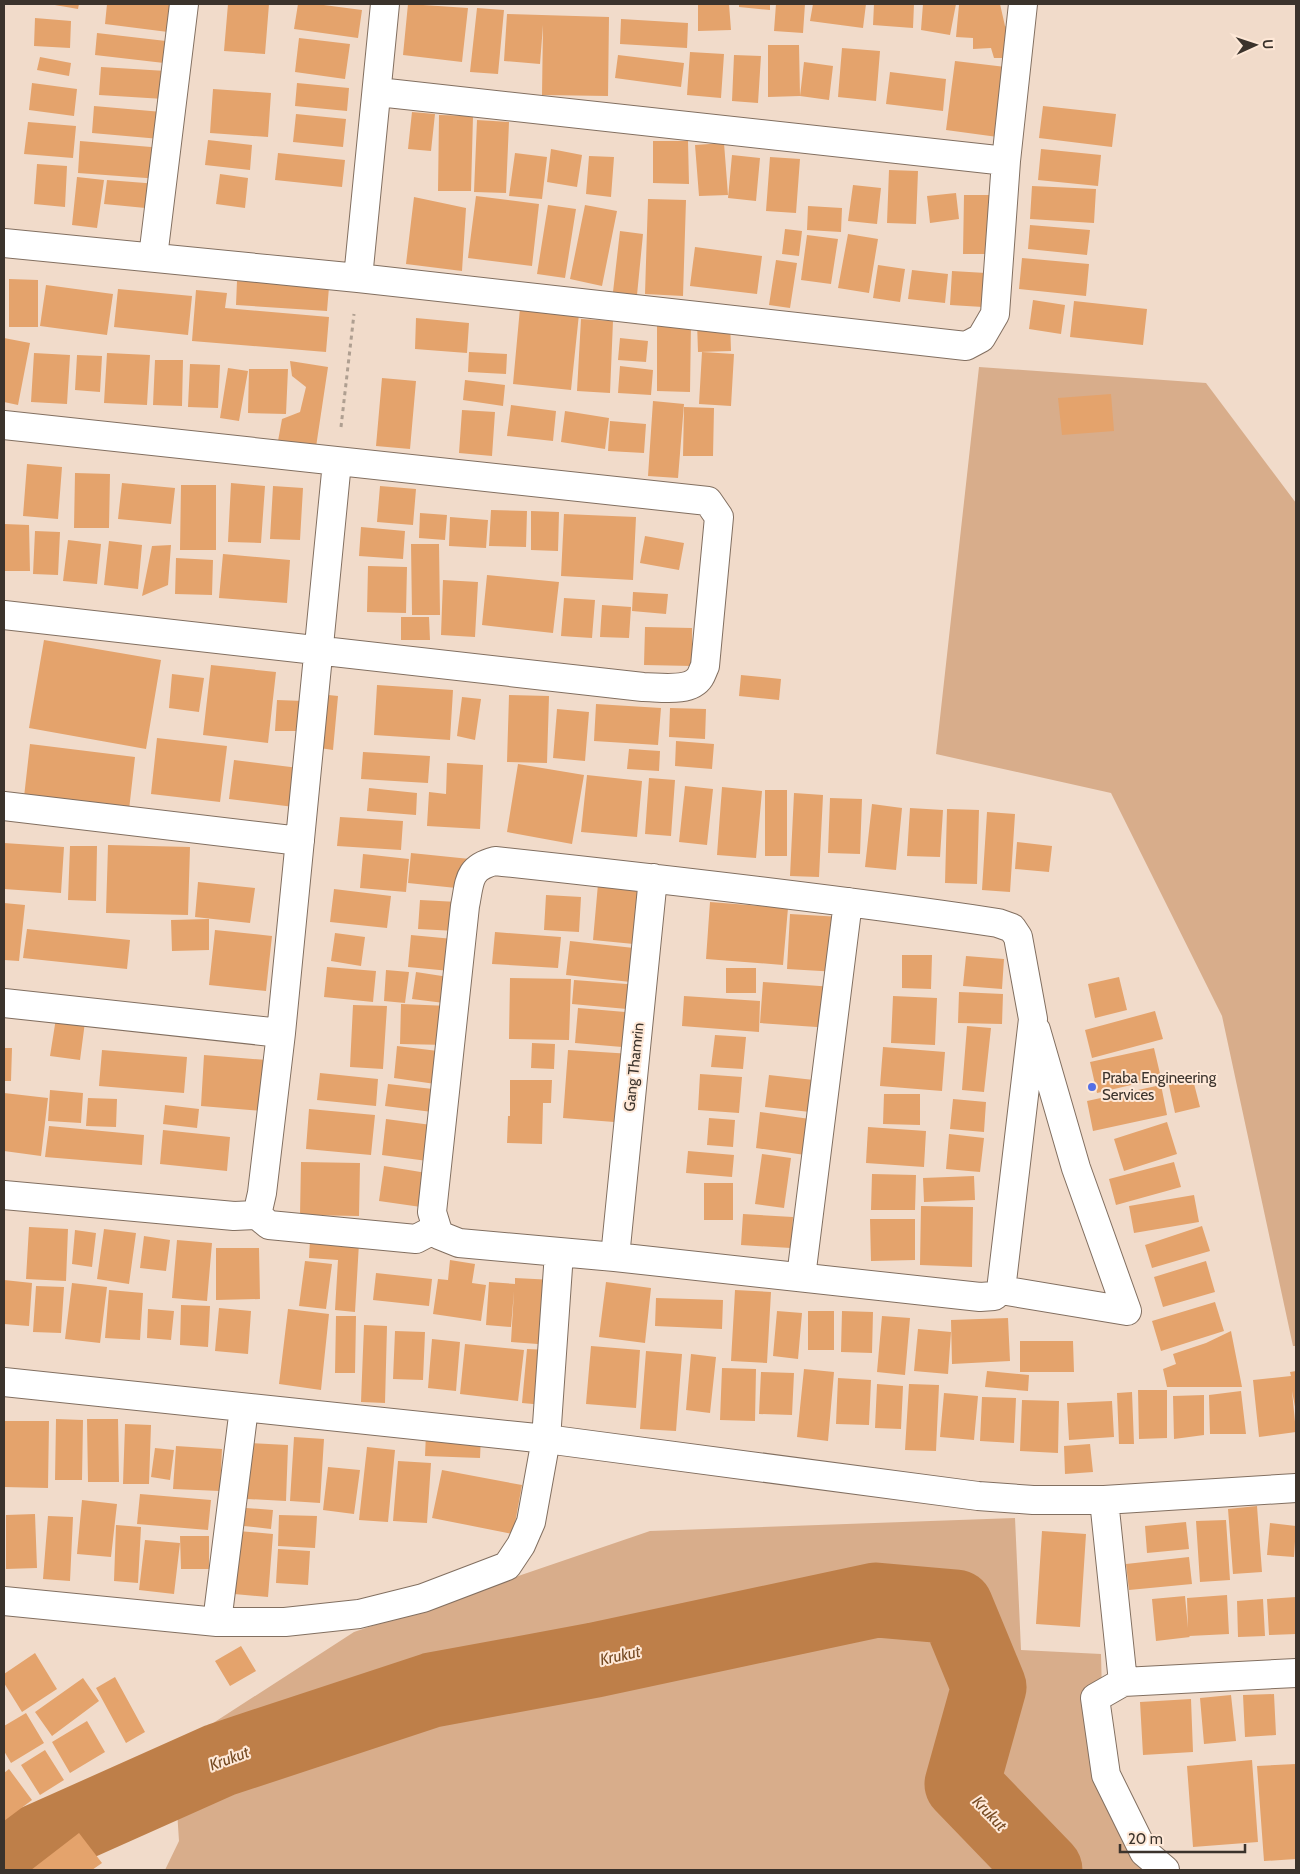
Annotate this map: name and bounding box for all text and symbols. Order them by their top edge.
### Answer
north arrow [1230,20,1280,70]
text: U [1259,39,1277,50]
street label: Gang Thamrin [620,1022,648,1112]
place label: Praba Engineering Services [1102,1069,1217,1104]
marker: Praba Engineering Services [1086,1081,1098,1093]
water label: Krukut [598,1642,643,1669]
water label: Krukut [207,1742,253,1774]
water label: Krukut [969,1792,1012,1836]
scale bar [1120,1822,1245,1854]
text: 20 m [1128,1830,1163,1848]

